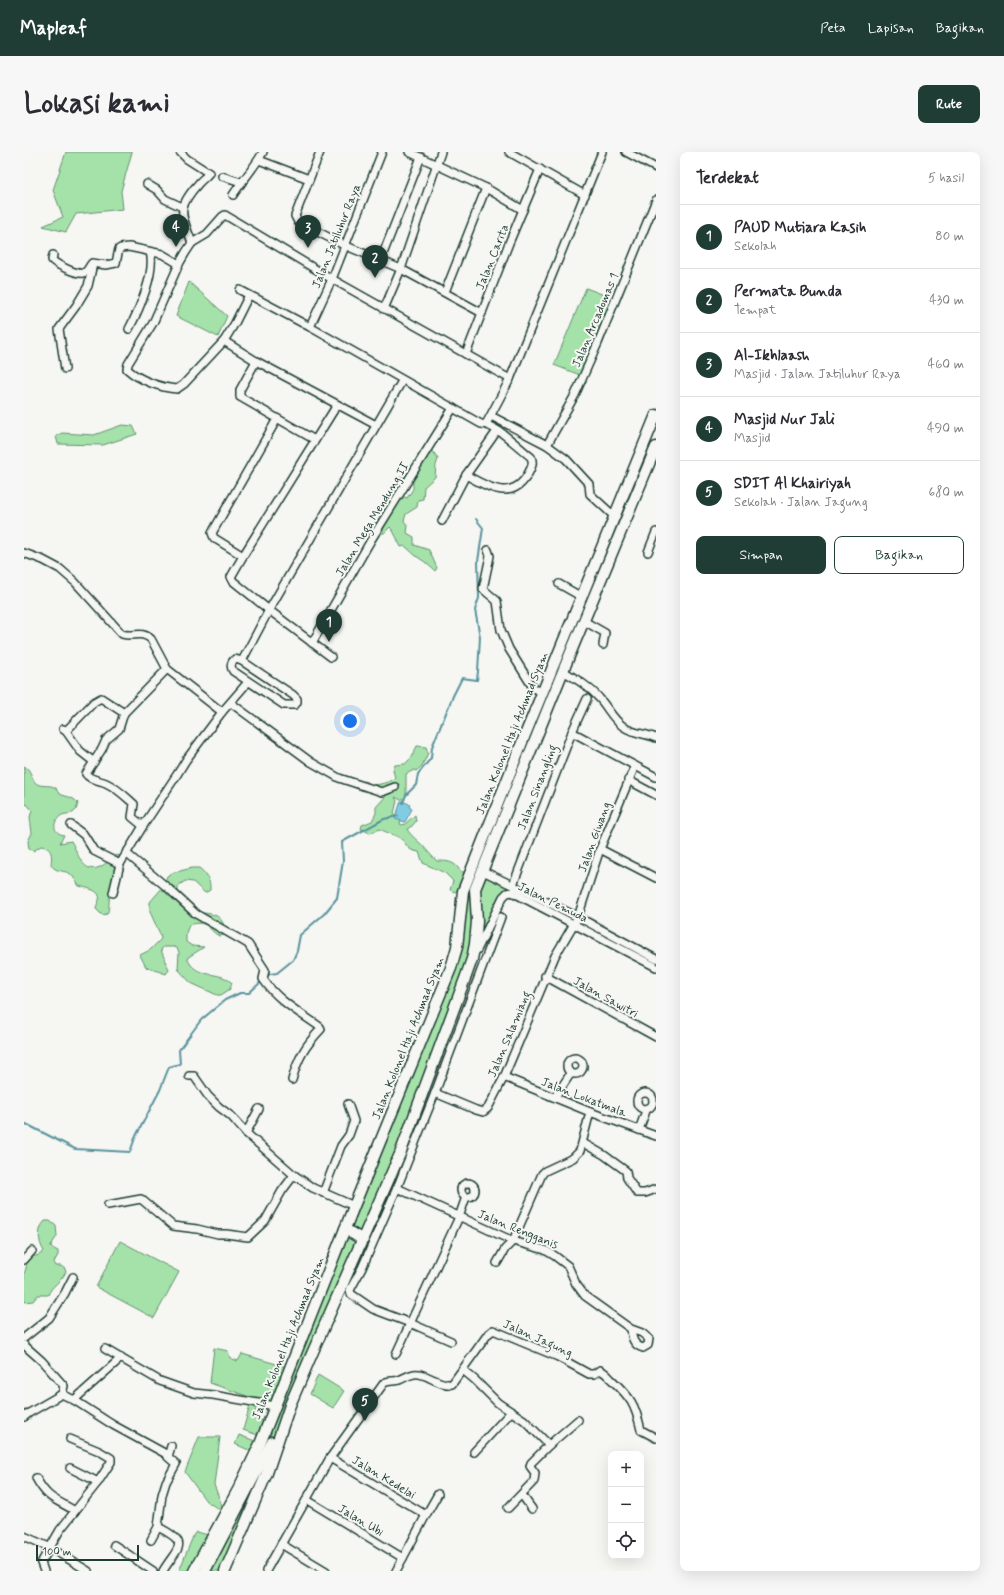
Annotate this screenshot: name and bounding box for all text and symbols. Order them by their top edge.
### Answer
text: Mapleaf [20,16,87,41]
text: Peta [820,19,846,37]
text: Lapisan [868,19,914,37]
text: Bagikan [936,19,984,37]
button: Rute [918,85,980,123]
text: Lokasi kami [24,86,170,123]
text: Terdekat [696,167,759,189]
text: 5 hasil [928,170,964,187]
street label: Jalan Jatiluhur Raya [309,182,365,291]
pin: 4 [163,214,189,247]
pin: 3 [295,215,321,248]
text: PAUD Mutiara Kasih [734,218,866,238]
street label: Jalan Carita [473,222,513,292]
text: 1 [706,228,712,245]
text: 80 m [935,228,964,245]
text: Sekolah [734,238,777,255]
pin: 2 [362,245,388,278]
street label: Jalan Arcadomas 1 [569,271,623,370]
text: Permata Bunda [734,282,842,302]
text: 2 [706,292,712,309]
text: 430 m [929,292,964,309]
text: Tempat [734,302,776,319]
text: Al-Ikhlaash [734,346,809,366]
text: 3 [706,356,712,373]
text: 460 m [928,356,964,373]
text: Masjid · Jalan Jatiluhur Raya [734,366,901,383]
text: Masjid Nur Jali [734,410,835,430]
text: 4 [705,420,713,437]
text: 490 m [927,420,964,437]
text: Masjid [734,430,771,447]
street label: Jalan Mega Mendung II [332,459,414,580]
text: SDIT Al Khairiyah [734,474,851,494]
text: 5 [705,484,713,501]
text: 680 m [929,484,964,501]
text: Sekolah · Jalan Jagung [734,494,868,511]
button: Simpan [696,536,826,574]
button: Bagikan [834,536,964,574]
pin: 1 [316,609,342,642]
street label: Jalan Kolonel Haji Achmad Syam [473,650,553,817]
your location [340,711,360,731]
street label: Jalan Sinangling [514,742,563,833]
street label: Jalan Giwang [575,800,615,875]
street label: Jalan Pemuda [515,879,590,927]
street label: Jalan Kolonel Haji Achmad Syam [369,955,449,1122]
street label: Jalan Sawitri [570,973,641,1022]
street label: Jalan Salamiang [485,989,536,1080]
street label: Jalan Lokatmala [539,1074,629,1122]
street label: Jalan Rengganis [475,1207,560,1253]
street label: Jalan Kolonel Haji Achmad Syam [249,1255,329,1422]
street label: Jalan Jagung [500,1316,575,1362]
pin: 5 [352,1388,378,1421]
map controls [608,1451,644,1559]
button: + [608,1451,644,1487]
street label: Jalan Kedelai [349,1453,418,1503]
button: − [608,1487,644,1523]
street label: Jalan Ubi [335,1501,386,1541]
button: locate [608,1523,644,1559]
scale bar [36,1543,139,1562]
text: 100 m [42,1545,72,1559]

